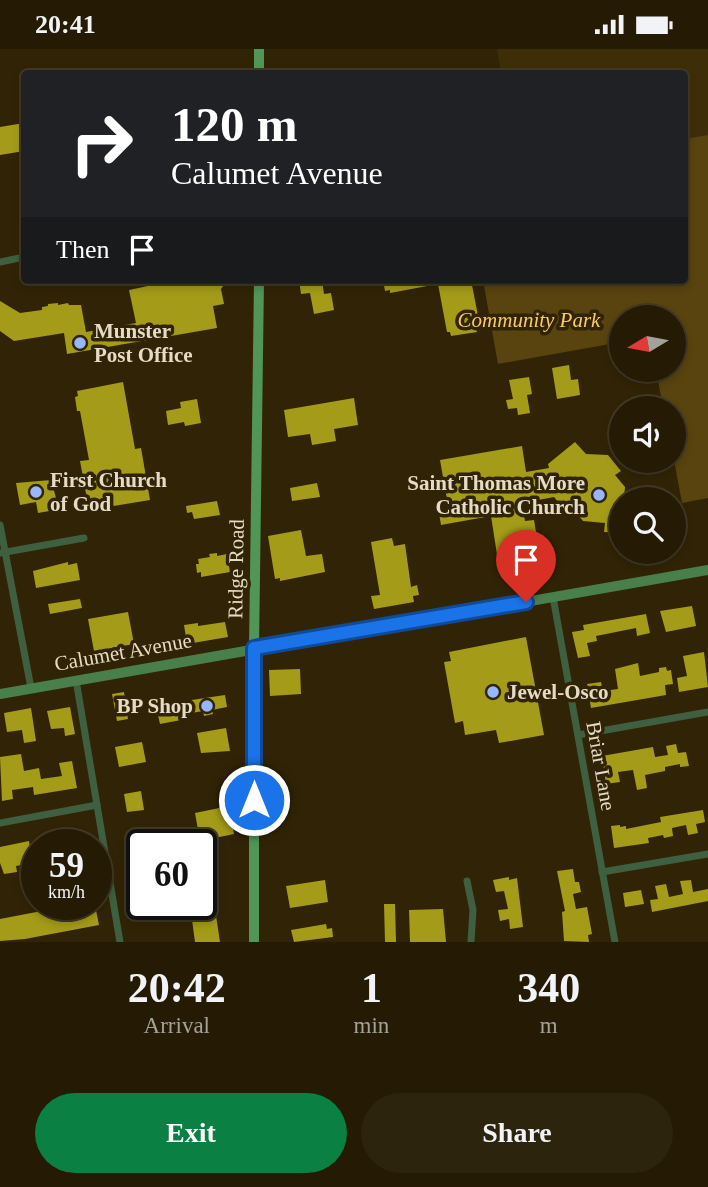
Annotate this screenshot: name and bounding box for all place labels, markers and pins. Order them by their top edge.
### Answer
place label: Munster Post Office [94,319,193,367]
marker: Munster Post Office [72,335,88,351]
place label: First Church of God [50,468,167,516]
place label: Saint Thomas More Catholic Church [407,471,585,519]
marker: First Church of God [28,484,44,500]
marker: Saint Thomas More Catholic Church [591,487,607,503]
pin [496,530,556,602]
place label: Jewel-Osco [507,680,608,704]
marker: Jewel-Osco [485,684,501,700]
place label: BP Shop [117,694,193,718]
marker: BP Shop [199,698,215,714]

